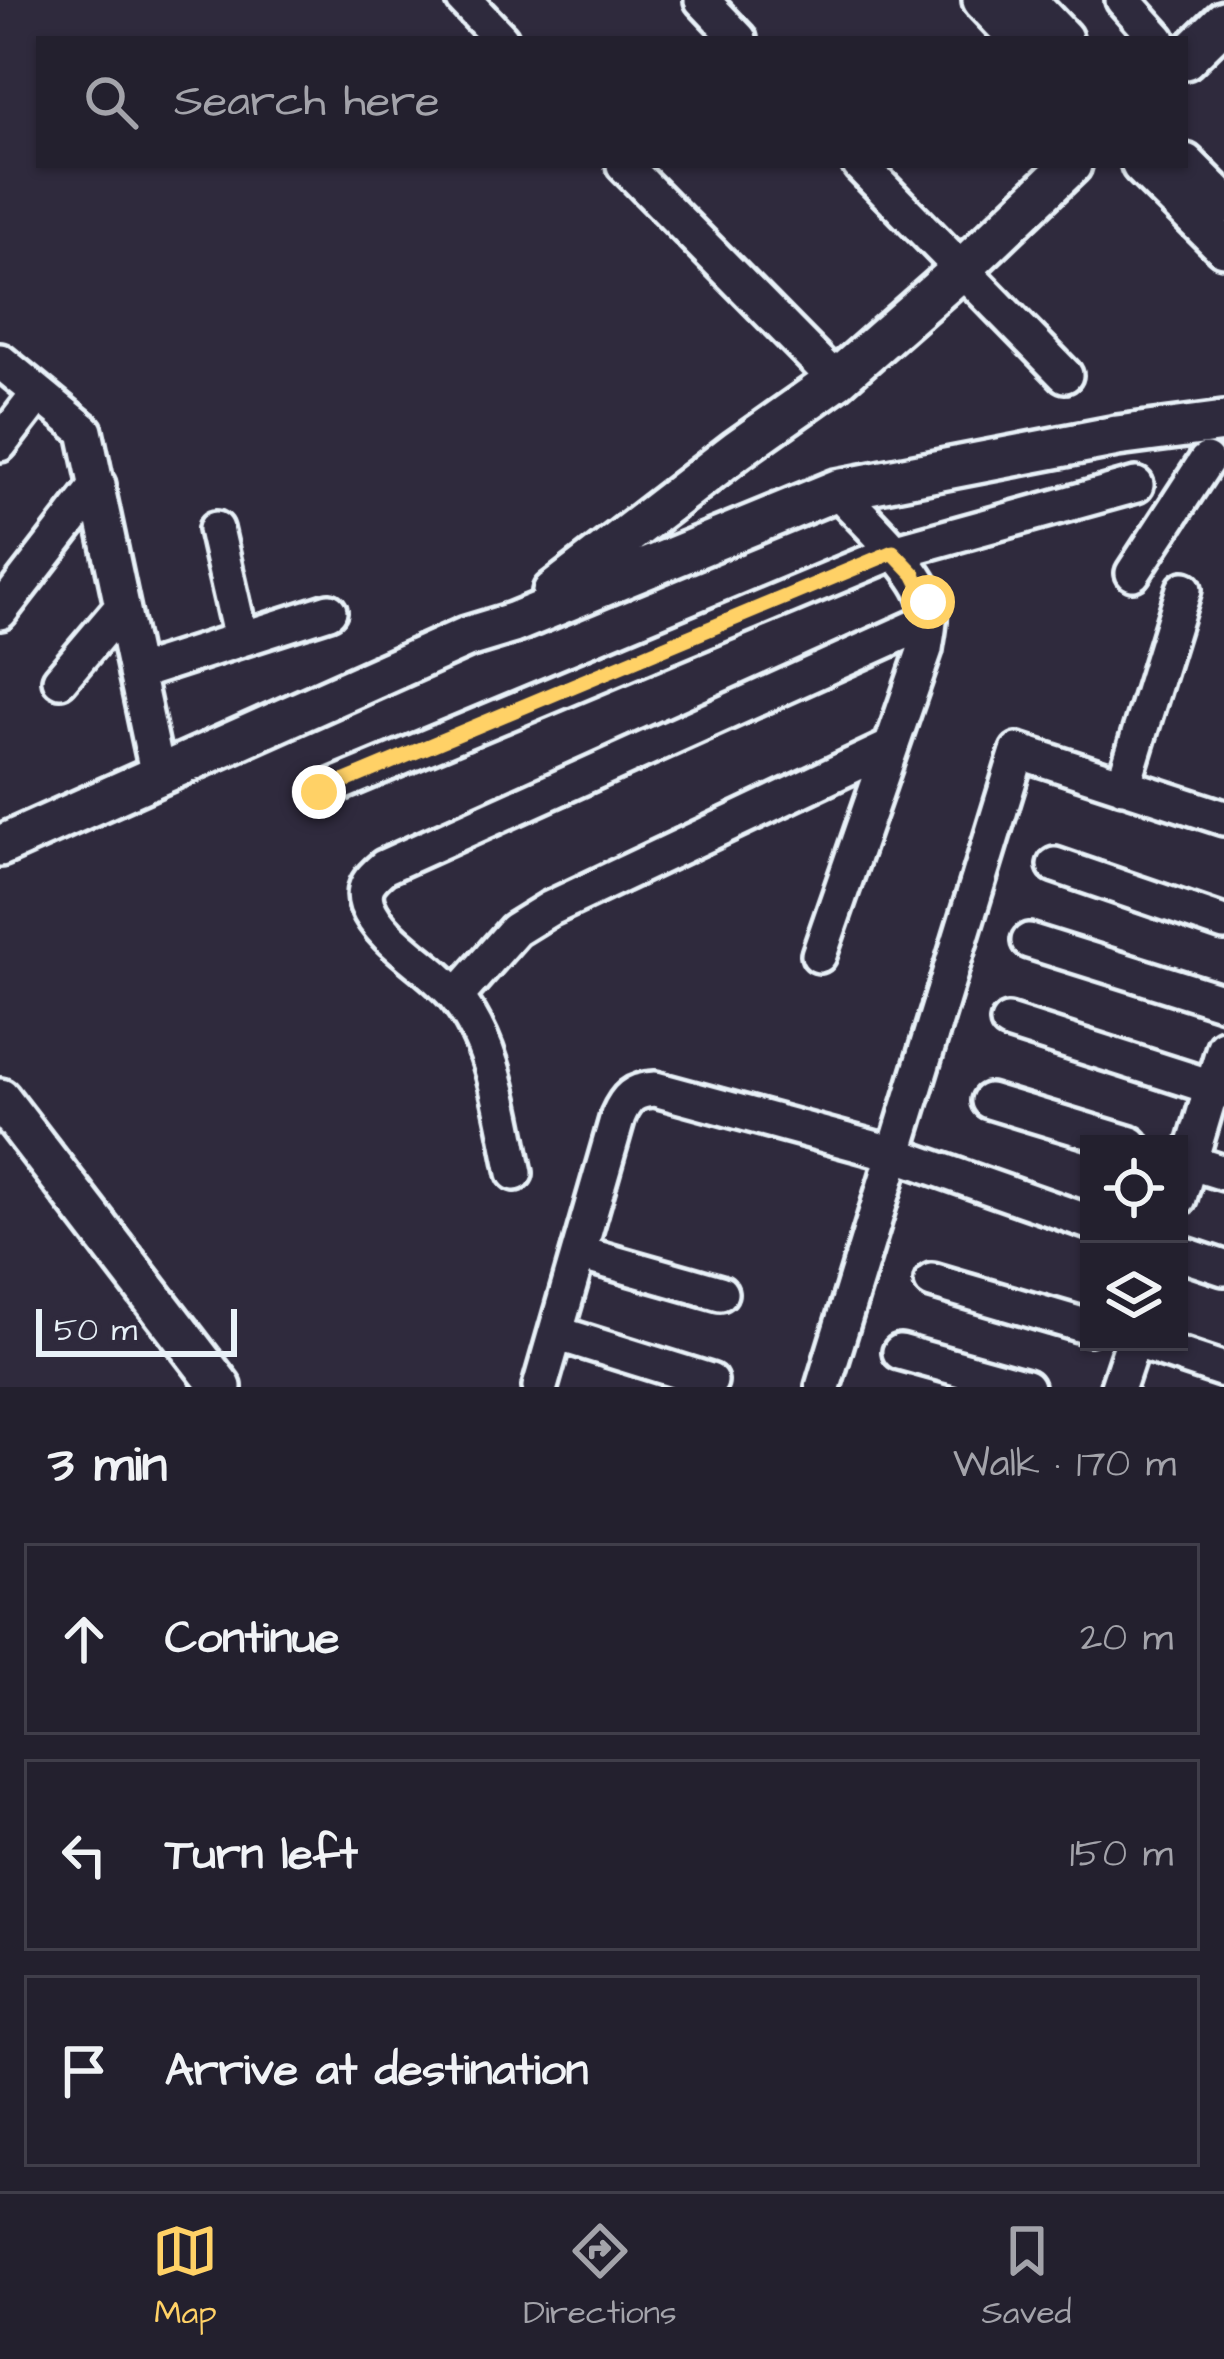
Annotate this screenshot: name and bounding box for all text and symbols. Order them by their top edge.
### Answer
search box [36,36,1188,168]
icon: search [78,69,144,135]
text: Search here [174,71,440,133]
route start [901,575,955,629]
route end [292,765,346,819]
map controls [1080,1135,1188,1351]
button: locate [1080,1135,1188,1243]
button: layers [1080,1243,1188,1351]
scale bar [36,1303,237,1356]
text: 50 m [54,1307,137,1353]
text: 3 min [48,1430,167,1501]
text: Walk · 170 m [953,1438,1176,1492]
icon: ahead [51,1606,117,1672]
text: Continue [165,1608,339,1670]
text: 20 m [1080,1612,1173,1666]
icon: left [51,1822,117,1888]
text: Turn left [165,1824,358,1886]
text: 150 m [1070,1828,1173,1882]
icon: arrive [51,2038,117,2104]
text: Arrive at destination [165,2040,588,2102]
tab: Map [152,2218,218,2336]
tab: Directions [523,2218,677,2336]
tab: Saved [982,2218,1072,2336]

